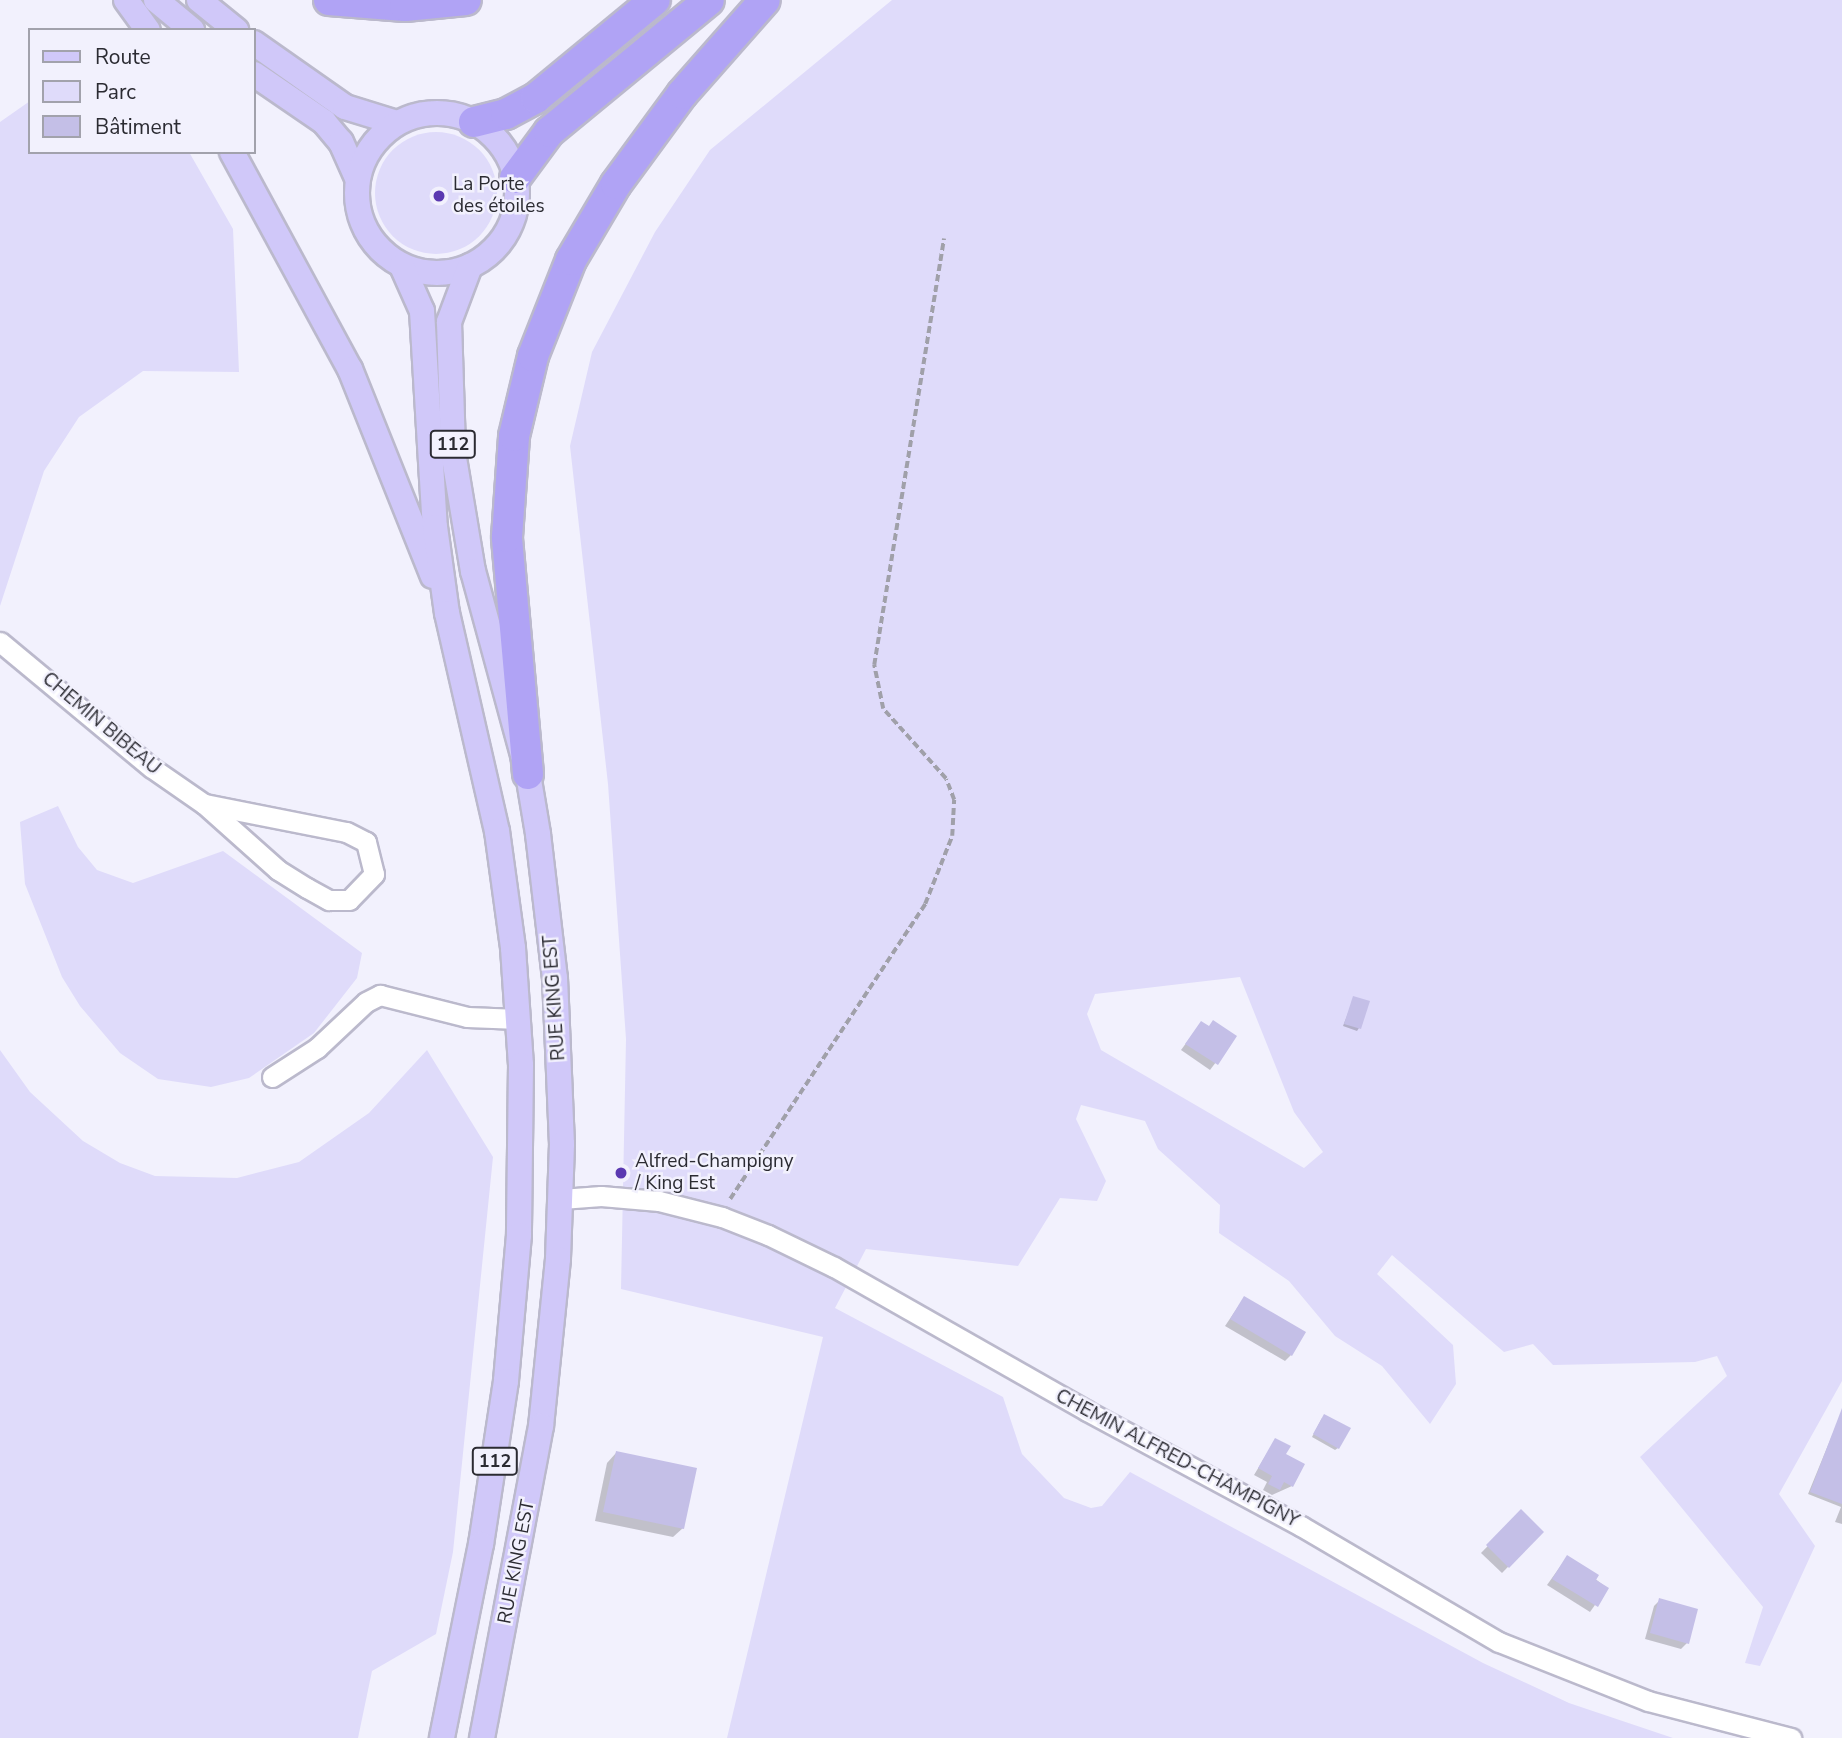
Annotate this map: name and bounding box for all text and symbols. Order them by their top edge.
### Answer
legend [28,28,256,154]
text: Route [95,43,151,71]
text: Parc [95,78,136,106]
text: Bâtiment [95,113,181,141]
place label: La Porte des étoiles [453,174,545,218]
marker: La Porte des étoiles [431,188,447,204]
road number: 112 [428,430,477,458]
street label: CHEMIN BIBEAU [37,668,165,780]
street label: RUE KING EST [539,935,571,1061]
place label: Alfred-Champigny / King Est [635,1151,794,1195]
marker: Alfred-Champigny / King Est [613,1165,629,1181]
street label: CHEMIN ALFRED-CHAMPIGNY [1051,1385,1303,1533]
road number: 112 [470,1446,520,1476]
street label: RUE KING EST [494,1498,540,1626]

